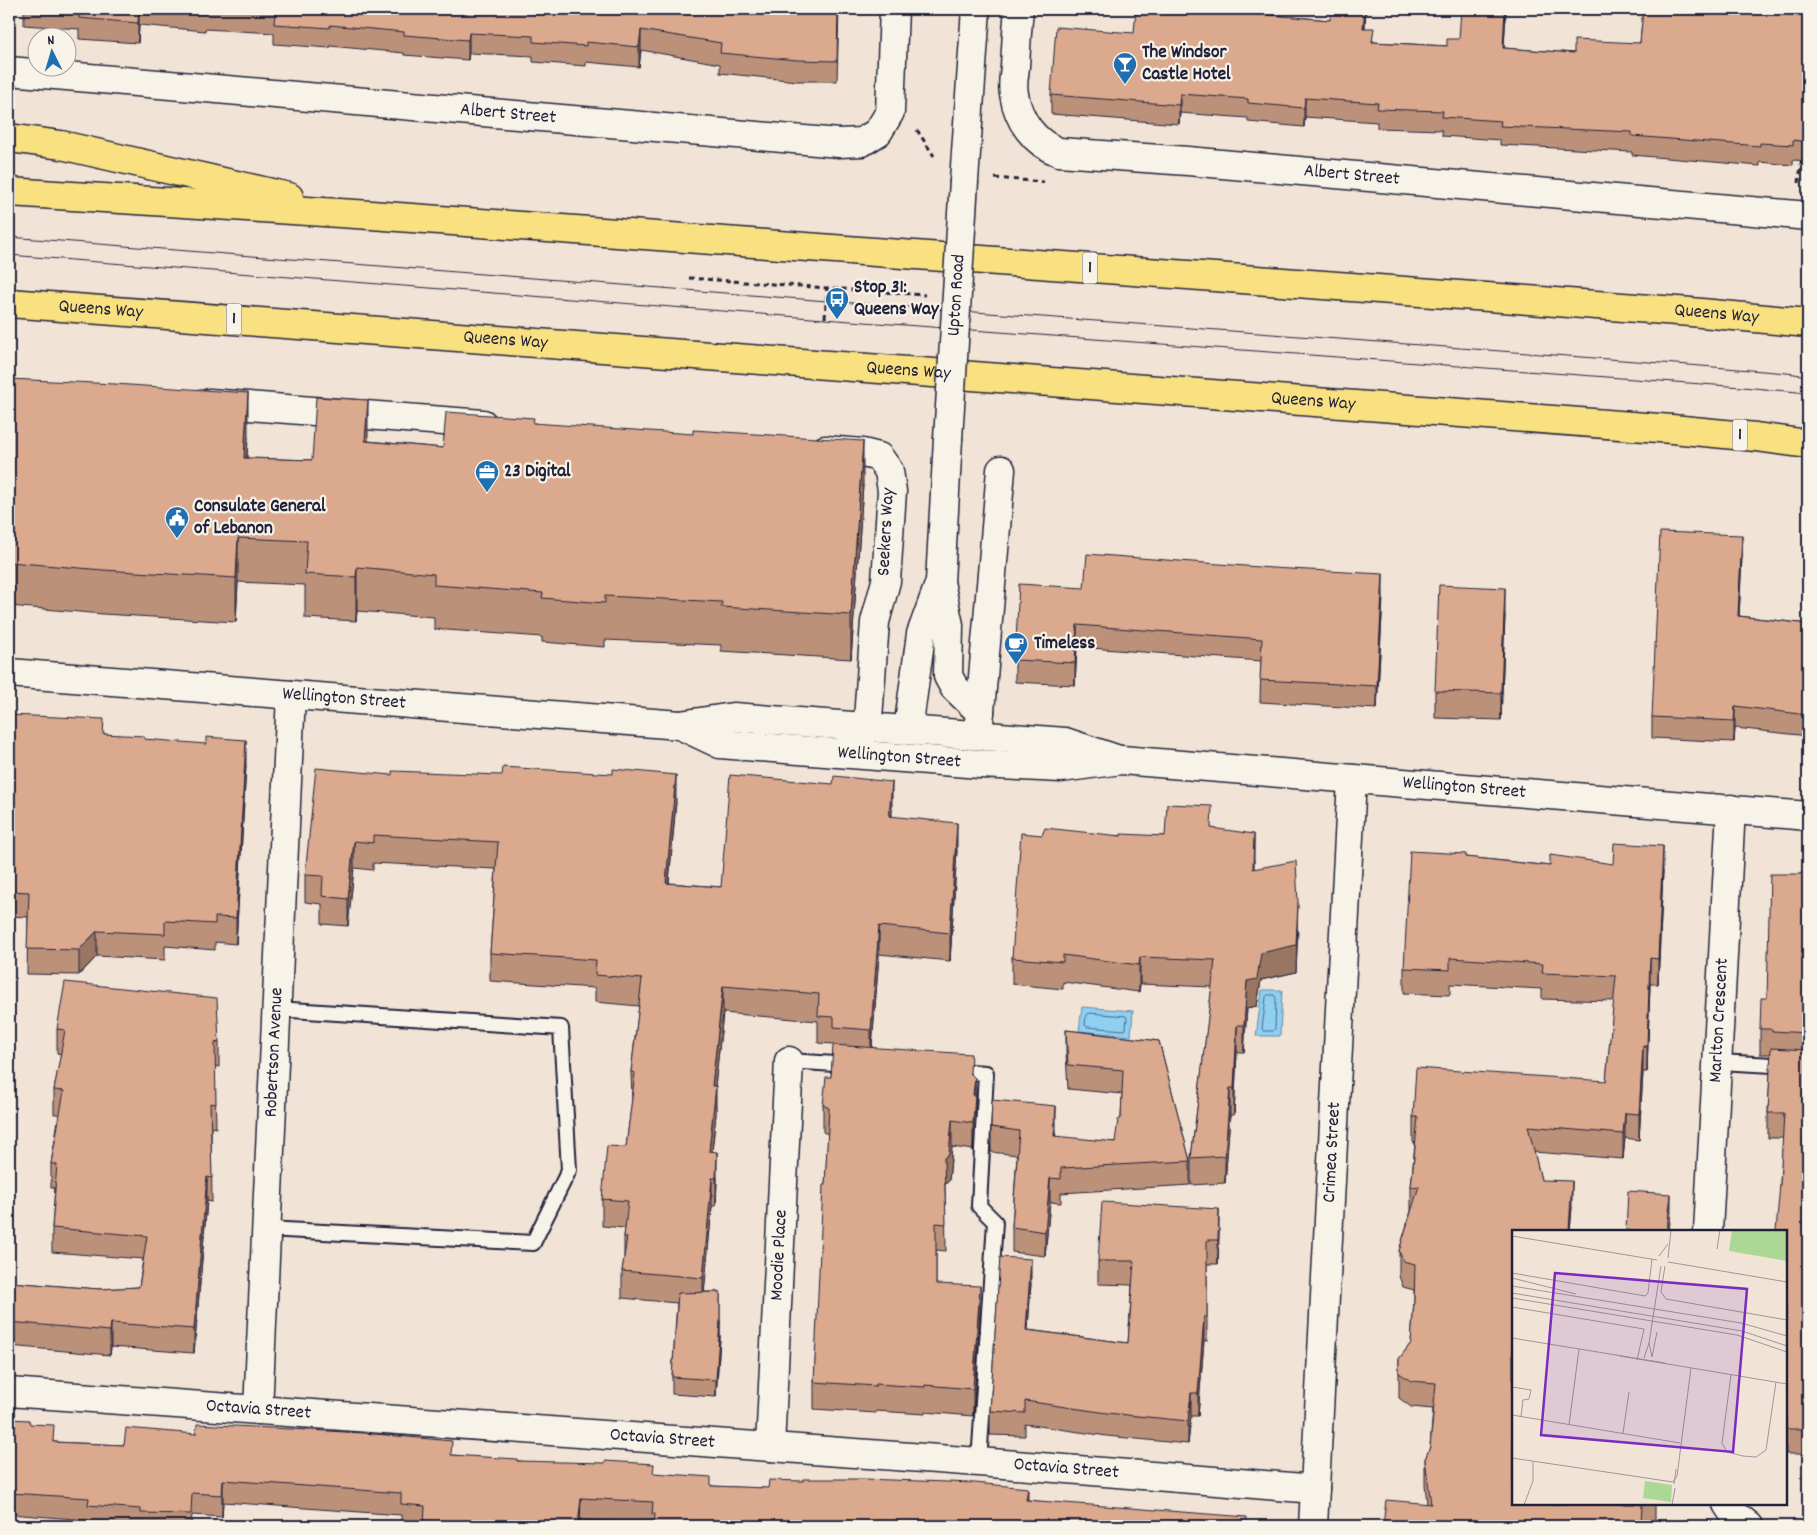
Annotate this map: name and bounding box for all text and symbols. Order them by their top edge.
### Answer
north arrow [28,28,78,78]
text: N [47,31,55,51]
place label: The Windsor Castle Hotel [1142,40,1231,89]
bar icon: The Windsor Castle Hotel [1112,51,1138,85]
street label: Albert Street [459,97,557,132]
street label: Albert Street [1303,158,1401,193]
road number: 1 [1082,252,1098,284]
street label: Upton Road [941,253,973,337]
place label: Stop 31: Queens Way [854,275,940,324]
bus stop icon: Stop 31: Queens Way [824,286,850,320]
street label: Queens Way [57,293,144,327]
street label: Queens Way [1673,297,1760,332]
road number: 1 [226,304,242,334]
street label: Queens Way [462,324,549,357]
street label: Queens Way [865,354,952,388]
street label: Queens Way [1270,385,1357,419]
road number: 1 [1732,420,1748,450]
office icon: 23 Digital [474,459,500,493]
place label: 23 Digital [504,459,571,486]
street label: Seekers Way [871,487,903,577]
place label: Consulate General of Lebanon [194,494,326,543]
public building icon: Consulate General of Lebanon [164,505,190,539]
cafe icon: Timeless [1003,631,1029,665]
place label: Timeless [1034,631,1095,658]
street label: Wellington Street [281,681,407,717]
street label: Wellington Street [836,740,962,776]
street label: Wellington Street [1401,769,1527,806]
street label: Marlton Crescent [1703,957,1736,1083]
street label: Robertson Avenue [258,987,291,1118]
street label: Crimea Street [1316,1101,1349,1204]
street label: Moodie Place [764,1209,795,1302]
inset map [1512,1230,1787,1505]
street label: Octavia Street [205,1393,312,1427]
street label: Octavia Street [609,1422,716,1456]
street label: Octavia Street [1013,1451,1120,1487]

